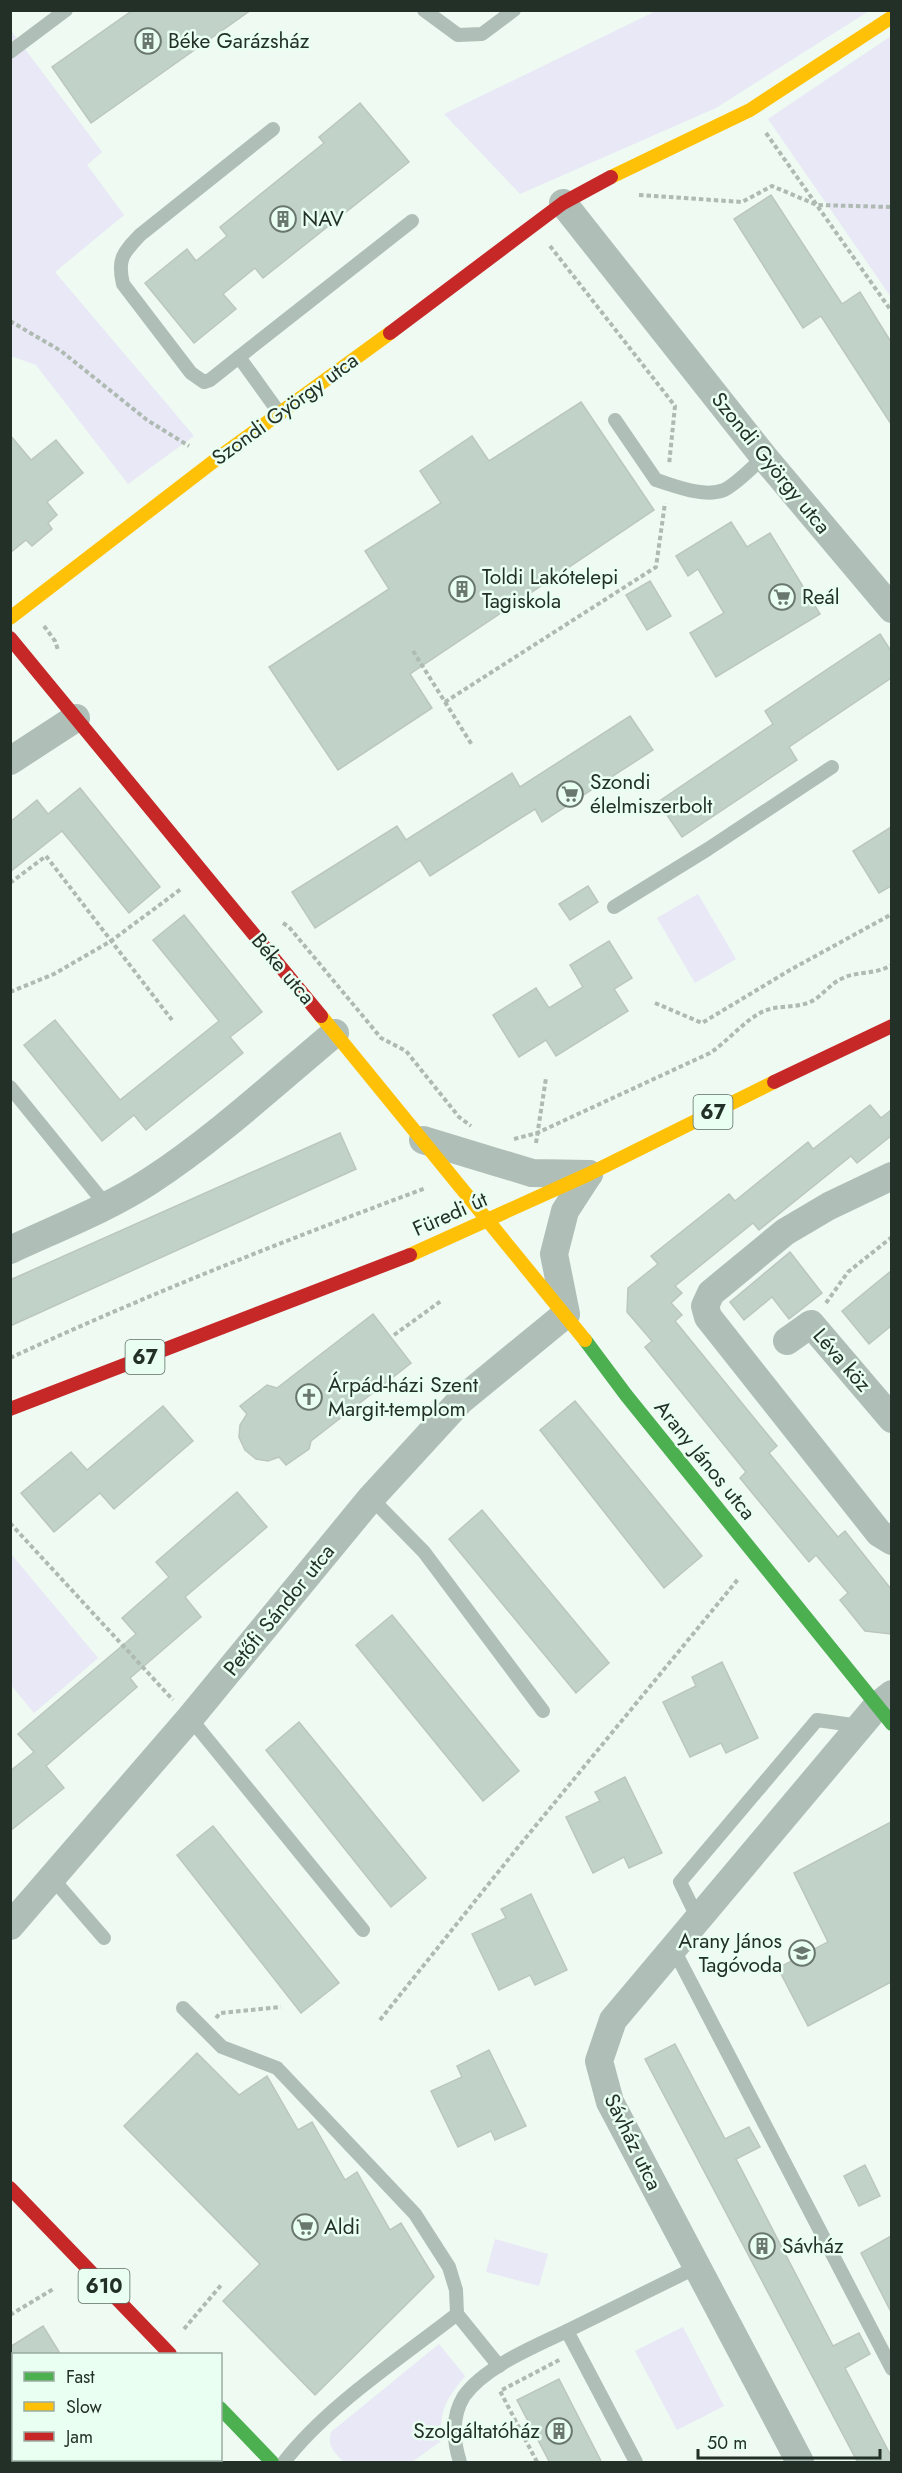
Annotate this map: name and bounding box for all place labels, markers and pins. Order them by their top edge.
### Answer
building icon: Béke Garázsház [133,26,163,56]
place label: Béke Garázsház [168,26,310,56]
building icon: NAV [268,204,298,234]
place label: NAV [302,204,344,234]
place label: Toldi Lakótelepi Tagiskola [482,562,619,616]
building icon: Toldi Lakótelepi Tagiskola [447,574,477,604]
supermarket icon: Reál [767,582,797,612]
place label: Reál [802,582,840,612]
place label: Szondi élelmiszerbolt [590,767,712,821]
supermarket icon: Szondi élelmiszerbolt [555,779,585,809]
place label: Árpád-házi Szent Margit-templom [328,1370,478,1424]
church icon: Árpád-házi Szent Margit-templom [294,1382,324,1412]
place label: Arany János Tagóvoda [678,1926,782,1980]
school or university icon: Arany János Tagóvoda [787,1938,817,1968]
supermarket icon: Aldi [290,2212,320,2242]
place label: Aldi [324,2212,360,2242]
building icon: Sávház [747,2231,777,2261]
place label: Sávház [782,2231,844,2261]
place label: Szolgáltatóház [413,2416,540,2446]
building icon: Szolgáltatóház [544,2416,574,2446]

